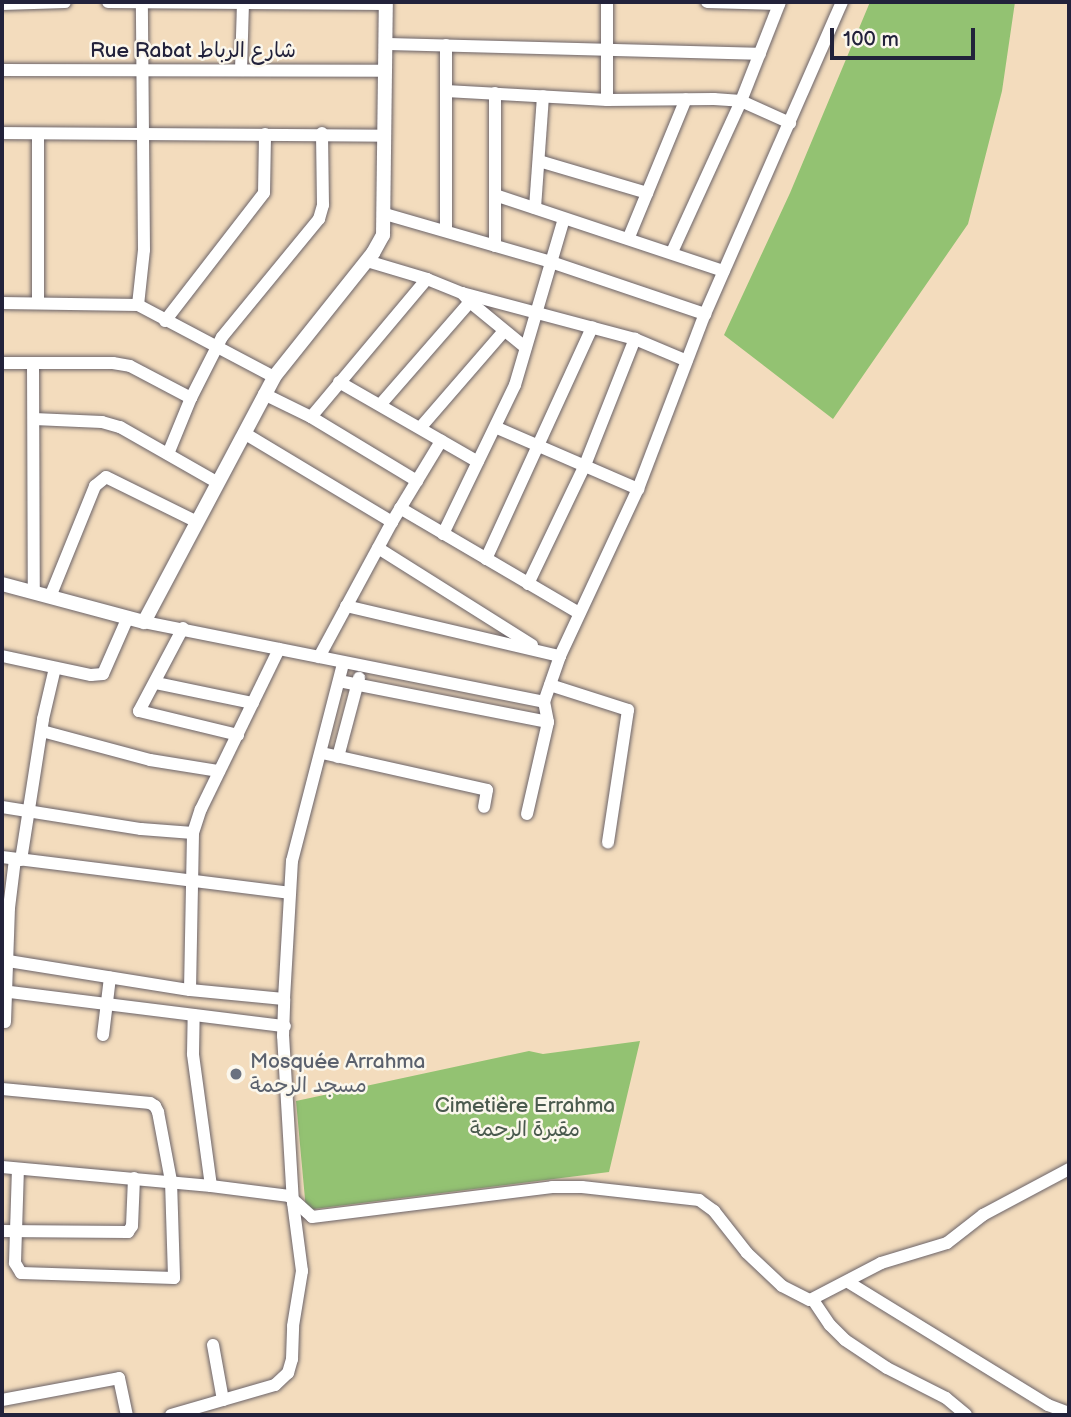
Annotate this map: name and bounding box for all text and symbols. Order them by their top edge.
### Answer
scale bar [833,14,978,58]
text: 100 m [843,27,899,52]
street label: Rue Rabat شارع الرباط [90,38,296,64]
place label: Mosquée Arrahma مسجد الرحمة [250,1049,425,1099]
marker: Mosquée Arrahma مسجد الرحمة [228,1066,244,1082]
park label: Cimetière Errahma مقبرة الرحمة [435,1093,615,1143]

